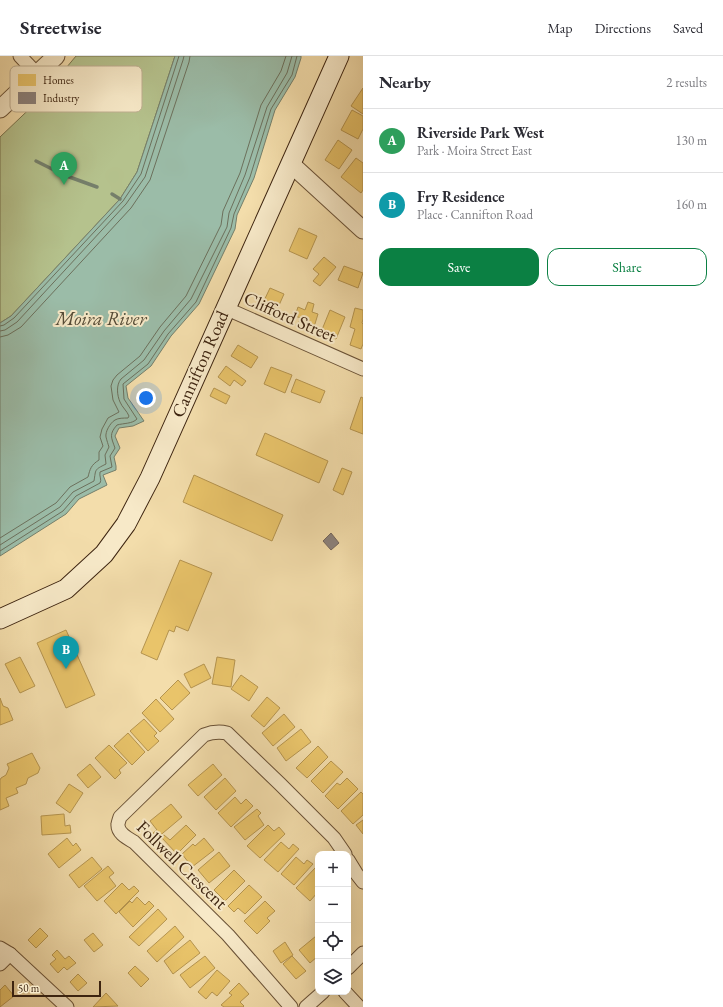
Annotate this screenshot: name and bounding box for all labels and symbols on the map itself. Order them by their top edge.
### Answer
legend [10,66,142,112]
text: Homes [43,73,74,87]
text: Industry [43,91,80,105]
pin: A [51,152,77,185]
street label: Clifford Street [240,286,340,347]
water label: Moira River [54,306,147,331]
street label: Cannifton Road [166,306,234,421]
your location [136,388,156,408]
pin: B [53,636,79,669]
street label: Follwell Crescent [132,815,233,914]
scale bar [12,979,101,998]

